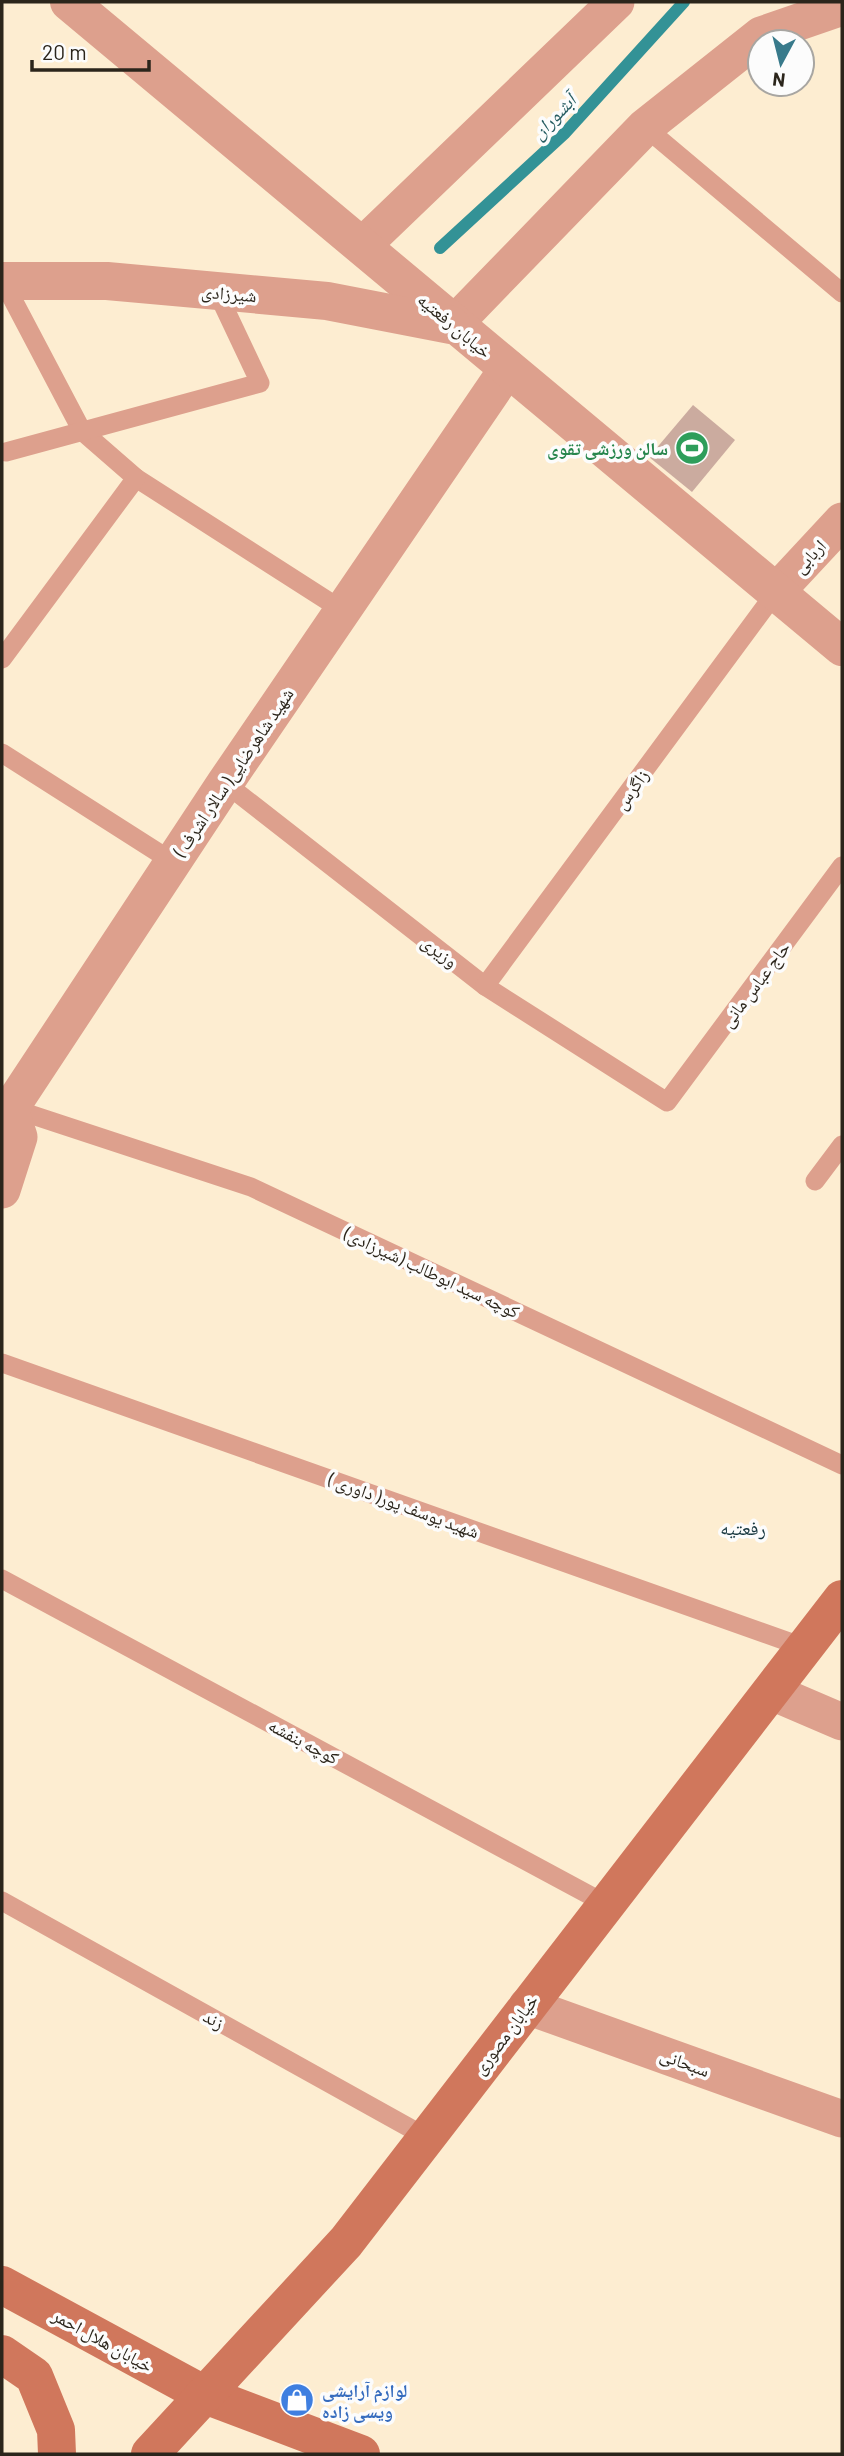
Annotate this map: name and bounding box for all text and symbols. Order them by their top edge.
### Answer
scale bar [32,28,149,72]
north arrow [746,28,816,98]
text: 20 m [42,39,87,64]
text: N [771,68,787,93]
water label: آبشوران [526,86,584,144]
street label: شیرزادی [200,280,258,307]
street label: خیابان رفعتیه [413,288,496,363]
sports icon: سالن ورزشی تقوی [673,429,711,467]
place label: سالن ورزشی تقوی [547,437,668,460]
street label: اربابی [788,535,831,578]
street label: شهید شاهرضایی( سالار اشرف ) [168,683,299,862]
street label: زاگرس [609,765,654,814]
street label: وزیری [417,930,463,973]
street label: حاج عباس مانی [716,937,796,1033]
street label: کوچه سید ابوطالب (شیرزادی) [340,1221,523,1323]
street label: شهید یوسف پور( داوری ) [324,1467,482,1544]
district label: رفعتیه [720,1516,766,1540]
street label: کوچه بنفشه [265,1713,343,1770]
street label: خیابان مصوری [468,1990,543,2079]
street label: زند [200,2004,228,2034]
street label: سبحانی [657,2043,713,2082]
street label: خیابان هلال احمر [48,2303,157,2377]
place label: لوازم آرایشی ویسی زاده [322,2379,407,2423]
shop icon: لوازم آرایشی ویسی زاده [278,2381,316,2419]

